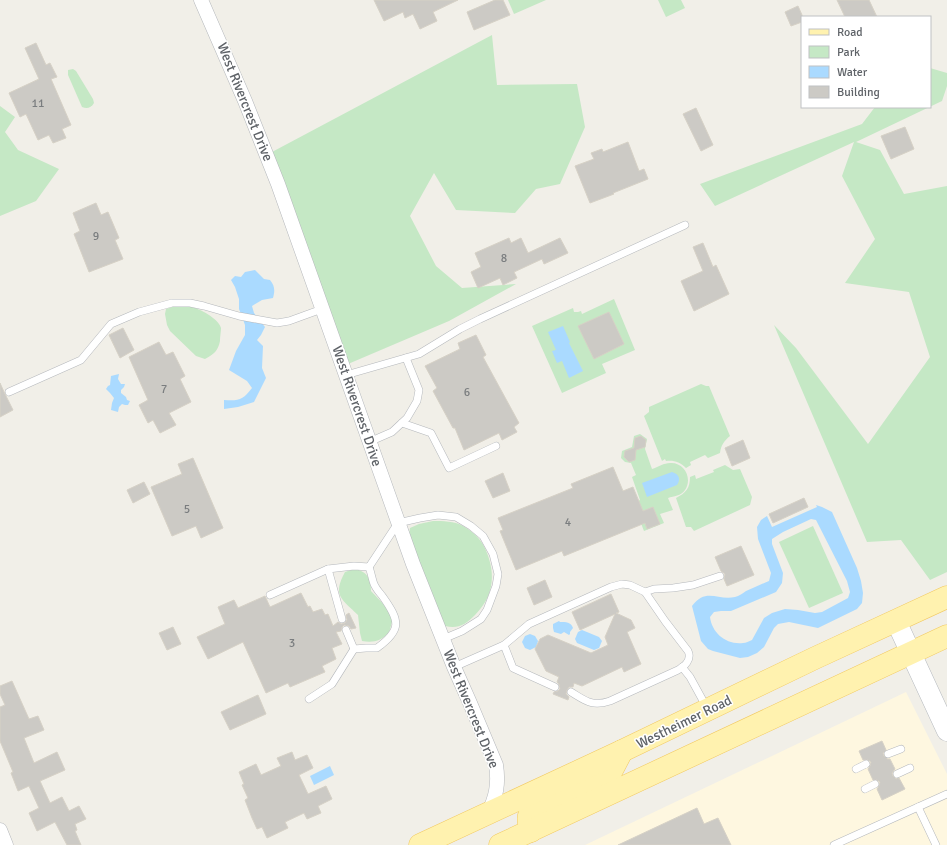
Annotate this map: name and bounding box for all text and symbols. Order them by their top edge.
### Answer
legend [801,16,931,108]
text: Road [837,25,863,40]
street label: West Rivercrest Drive [213,40,277,164]
text: Park [837,45,860,60]
text: Water [837,65,868,80]
text: Building [837,85,880,100]
house number: 11 [32,96,44,111]
house number: 9 [93,229,99,244]
house number: 8 [501,251,507,266]
street label: West Rivercrest Drive [328,343,386,469]
house number: 7 [161,382,167,397]
house number: 6 [464,385,470,400]
house number: 5 [184,502,190,517]
house number: 4 [565,515,572,530]
house number: 3 [289,636,295,651]
street label: West Rivercrest Drive [439,647,503,771]
street label: Westheimer Road [633,692,735,752]

